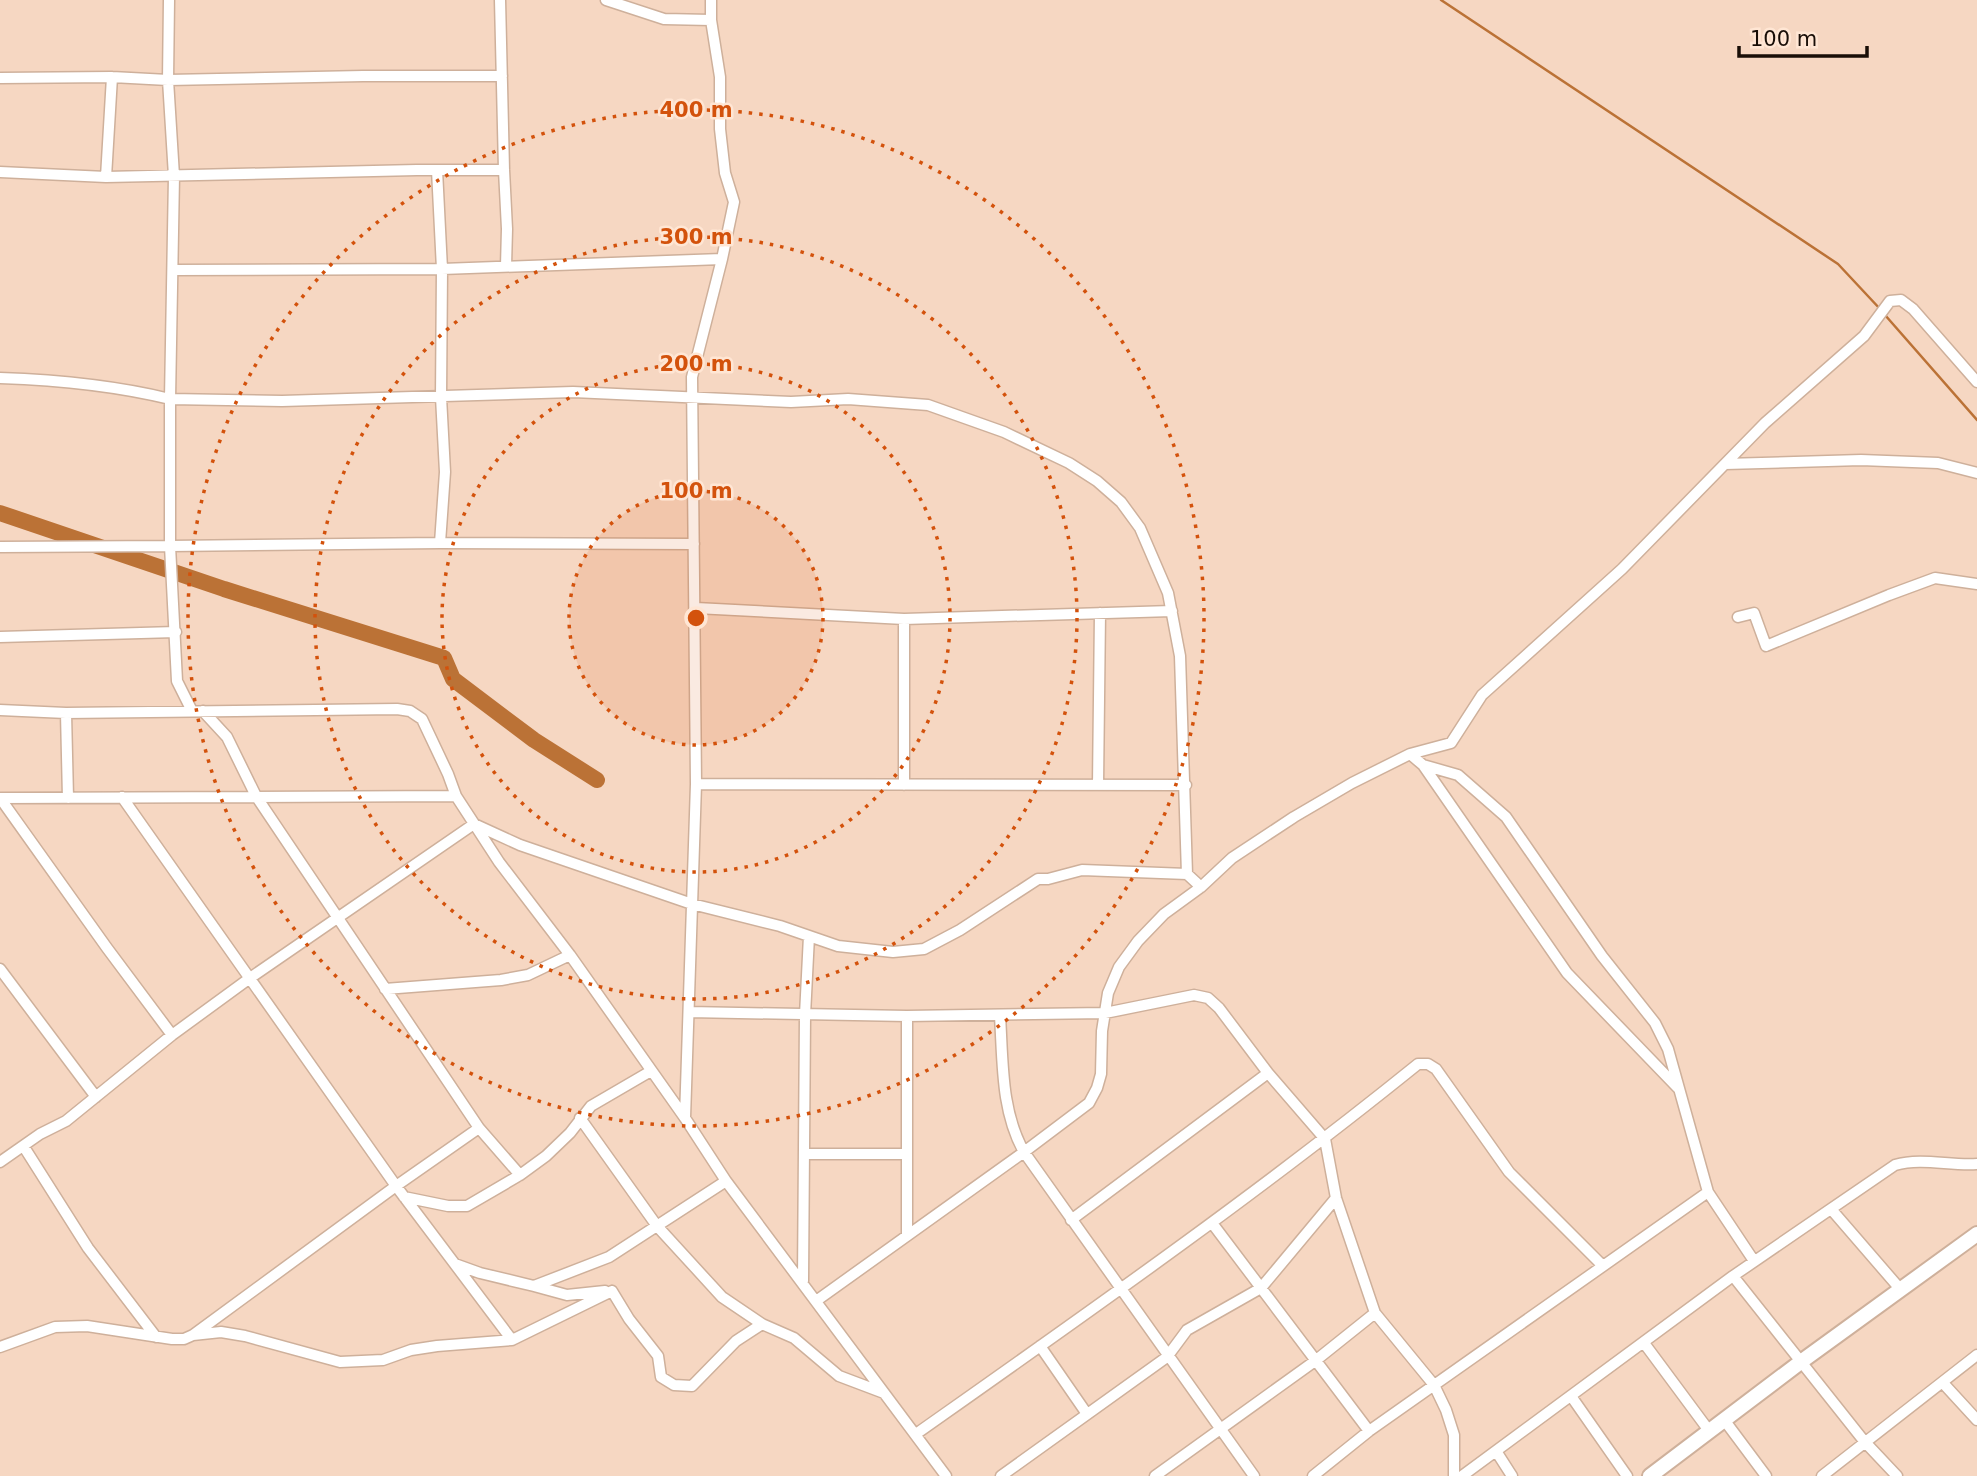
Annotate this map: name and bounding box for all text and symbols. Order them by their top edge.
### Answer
scale bar [1739,14,1867,58]
text: 100 m [1750,27,1817,51]
text: 400 m [659,98,733,122]
text: 300 m [659,225,733,249]
text: 200 m [659,352,733,376]
text: 100 m [659,479,733,503]
centre of rings [684,606,708,630]

